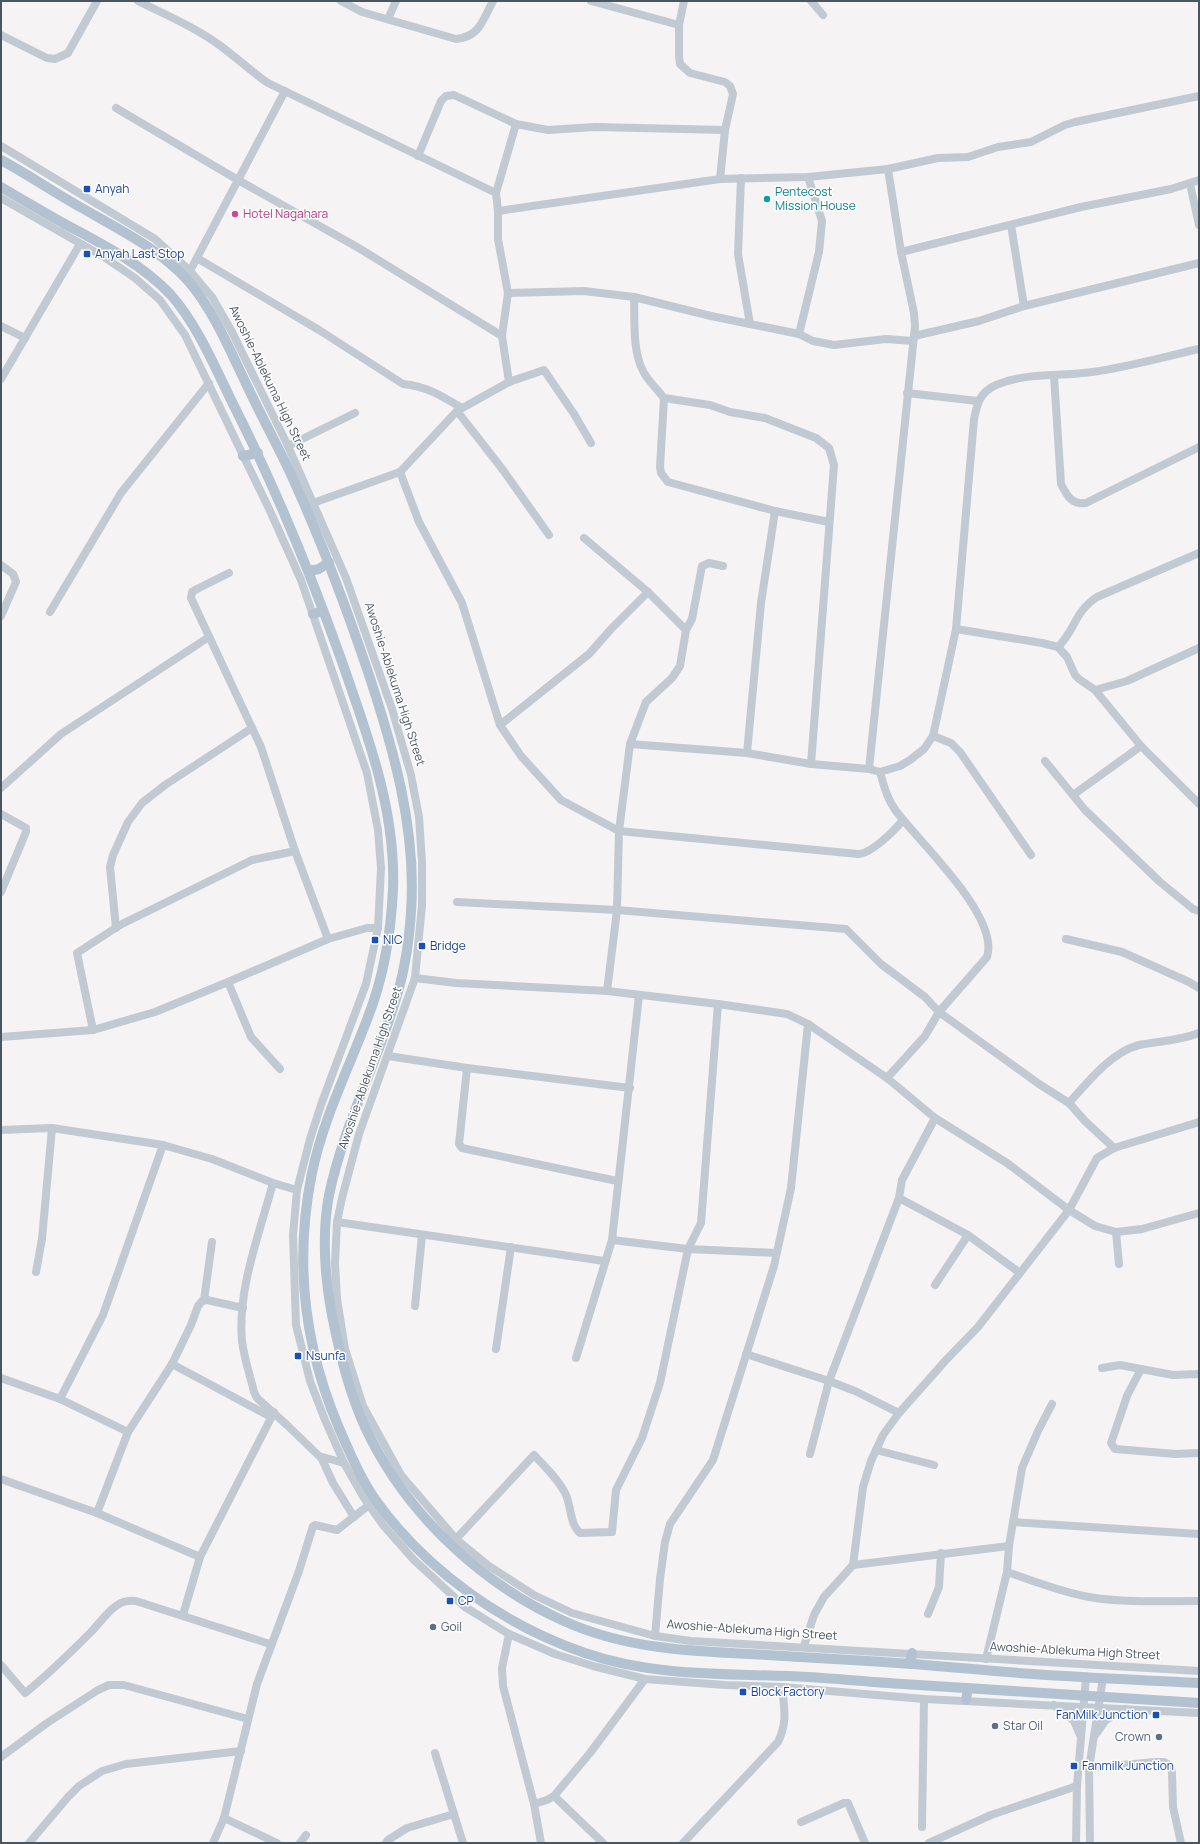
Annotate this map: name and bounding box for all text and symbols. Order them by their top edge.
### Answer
place label: Anyah [95,180,129,197]
place label: Pentecost Mission House [775,183,856,214]
marker: Anyah [82,184,92,194]
marker: Pentecost Mission House [762,194,772,204]
place label: Hotel Nagahara [243,205,328,222]
marker: Hotel Nagahara [230,209,240,219]
place label: Anyah Last Stop [95,245,184,262]
marker: Anyah Last Stop [82,249,92,259]
street label: Awoshie-Ablekuma High Street [225,302,316,463]
street label: Awoshie-Ablekuma High Street [361,600,430,768]
place label: NIC [383,931,403,948]
marker: NIC [370,935,380,945]
place label: Bridge [430,937,466,954]
marker: Bridge [417,941,427,951]
street label: Awoshie-Ablekuma High Street [334,984,405,1151]
place label: Nsunfa [306,1347,346,1364]
marker: Nsunfa [293,1351,303,1361]
place label: CP [458,1592,474,1609]
marker: CP [445,1596,455,1606]
street label: Awoshie-Ablekuma High Street [666,1615,838,1644]
place label: Goil [441,1618,462,1635]
marker: Goil [428,1622,438,1632]
street label: Awoshie-Ablekuma High Street [989,1638,1161,1663]
place label: Block Factory [751,1683,825,1700]
marker: Block Factory [738,1687,748,1697]
place label: FanMilk Junction [1056,1706,1148,1723]
marker: FanMilk Junction [1151,1710,1161,1720]
place label: Star Oil [1003,1717,1043,1734]
marker: Star Oil [990,1721,1000,1731]
place label: Crown [1115,1728,1151,1745]
marker: Crown [1154,1732,1164,1742]
place label: Fanmilk Junction [1082,1757,1174,1774]
marker: Fanmilk Junction [1069,1761,1079,1771]

